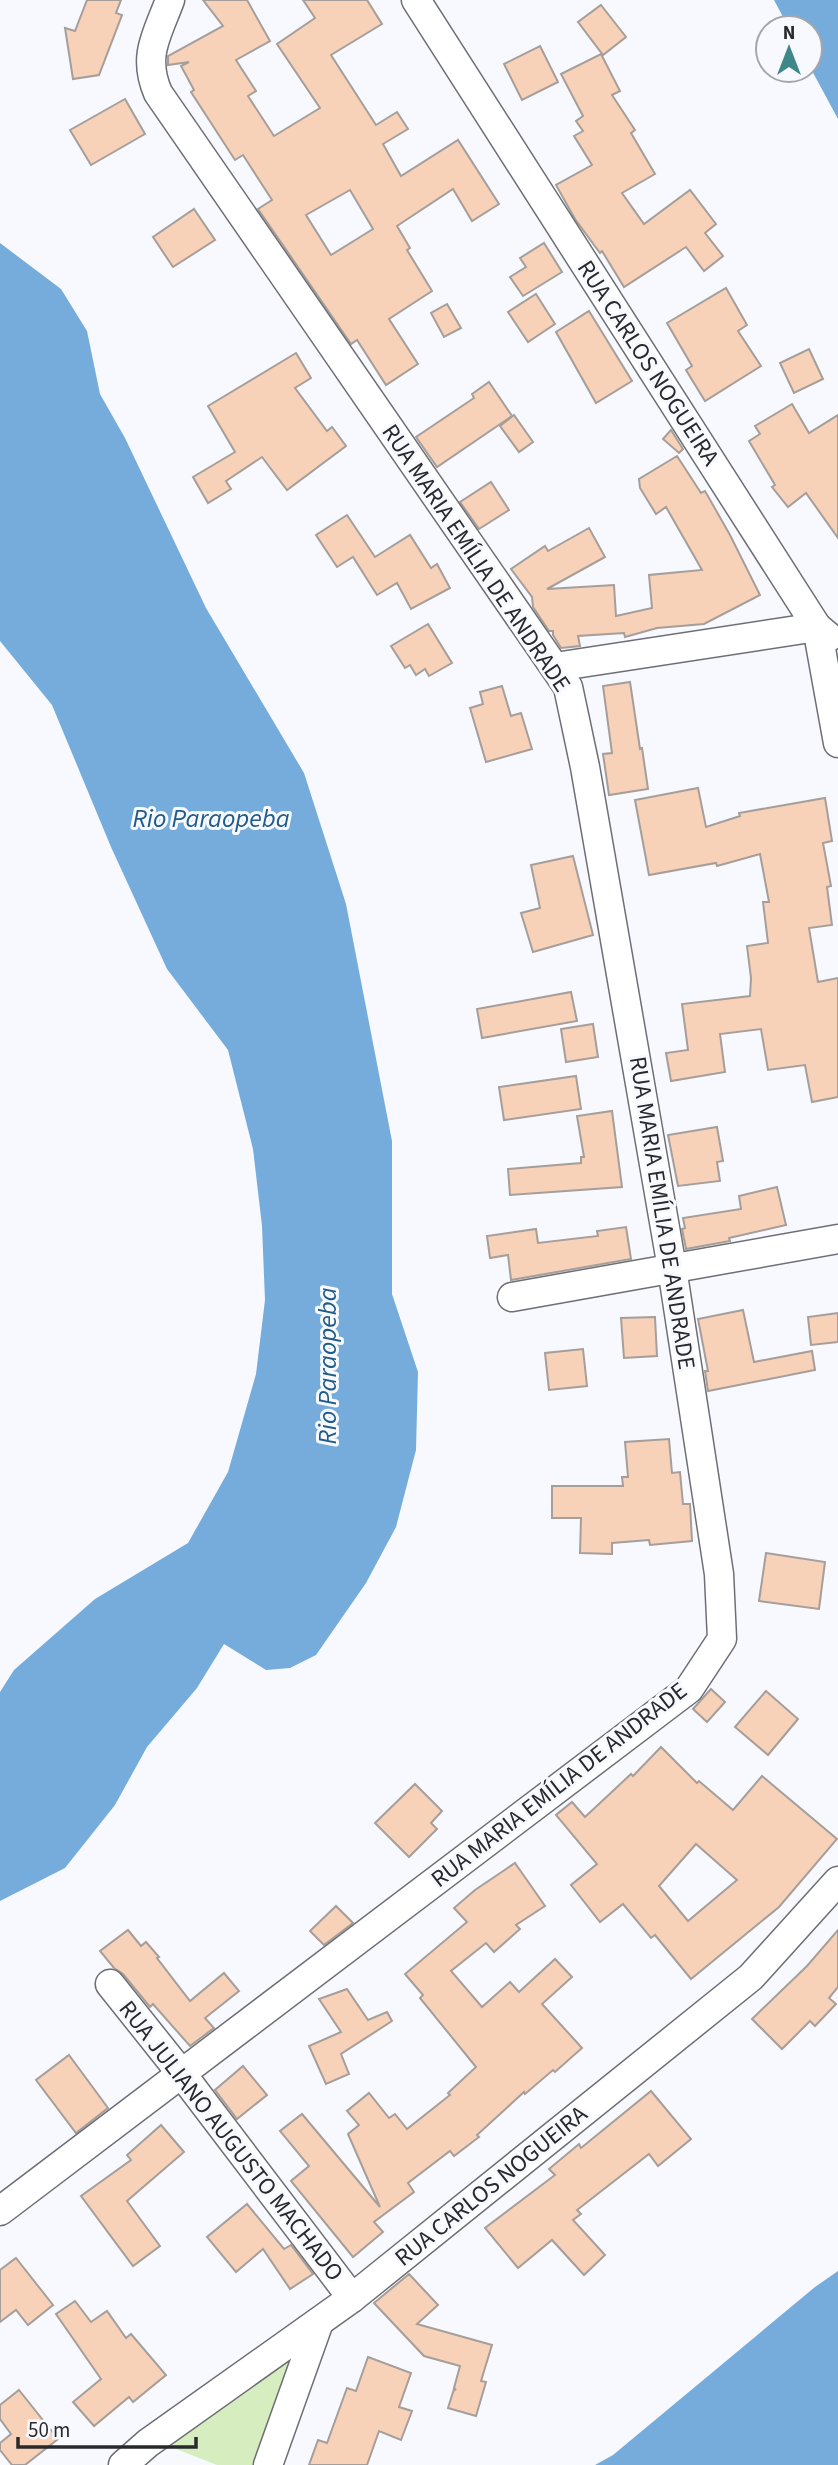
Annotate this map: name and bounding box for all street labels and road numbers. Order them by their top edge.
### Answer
street label: RUA CARLOS NOGUEIRA [568,253,728,473]
street label: RUA MARIA EMÍLIA DE ANDRADE [373,417,579,699]
street label: RUA MARIA EMÍLIA DE ANDRADE [620,1054,704,1372]
street label: RUA MARIA EMÍLIA DE ANDRADE [423,1674,695,1896]
street label: RUA JULIANO AUGUSTO MACHADO [110,1993,352,2289]
street label: RUA CARLOS NOGUEIRA [387,2097,595,2275]

